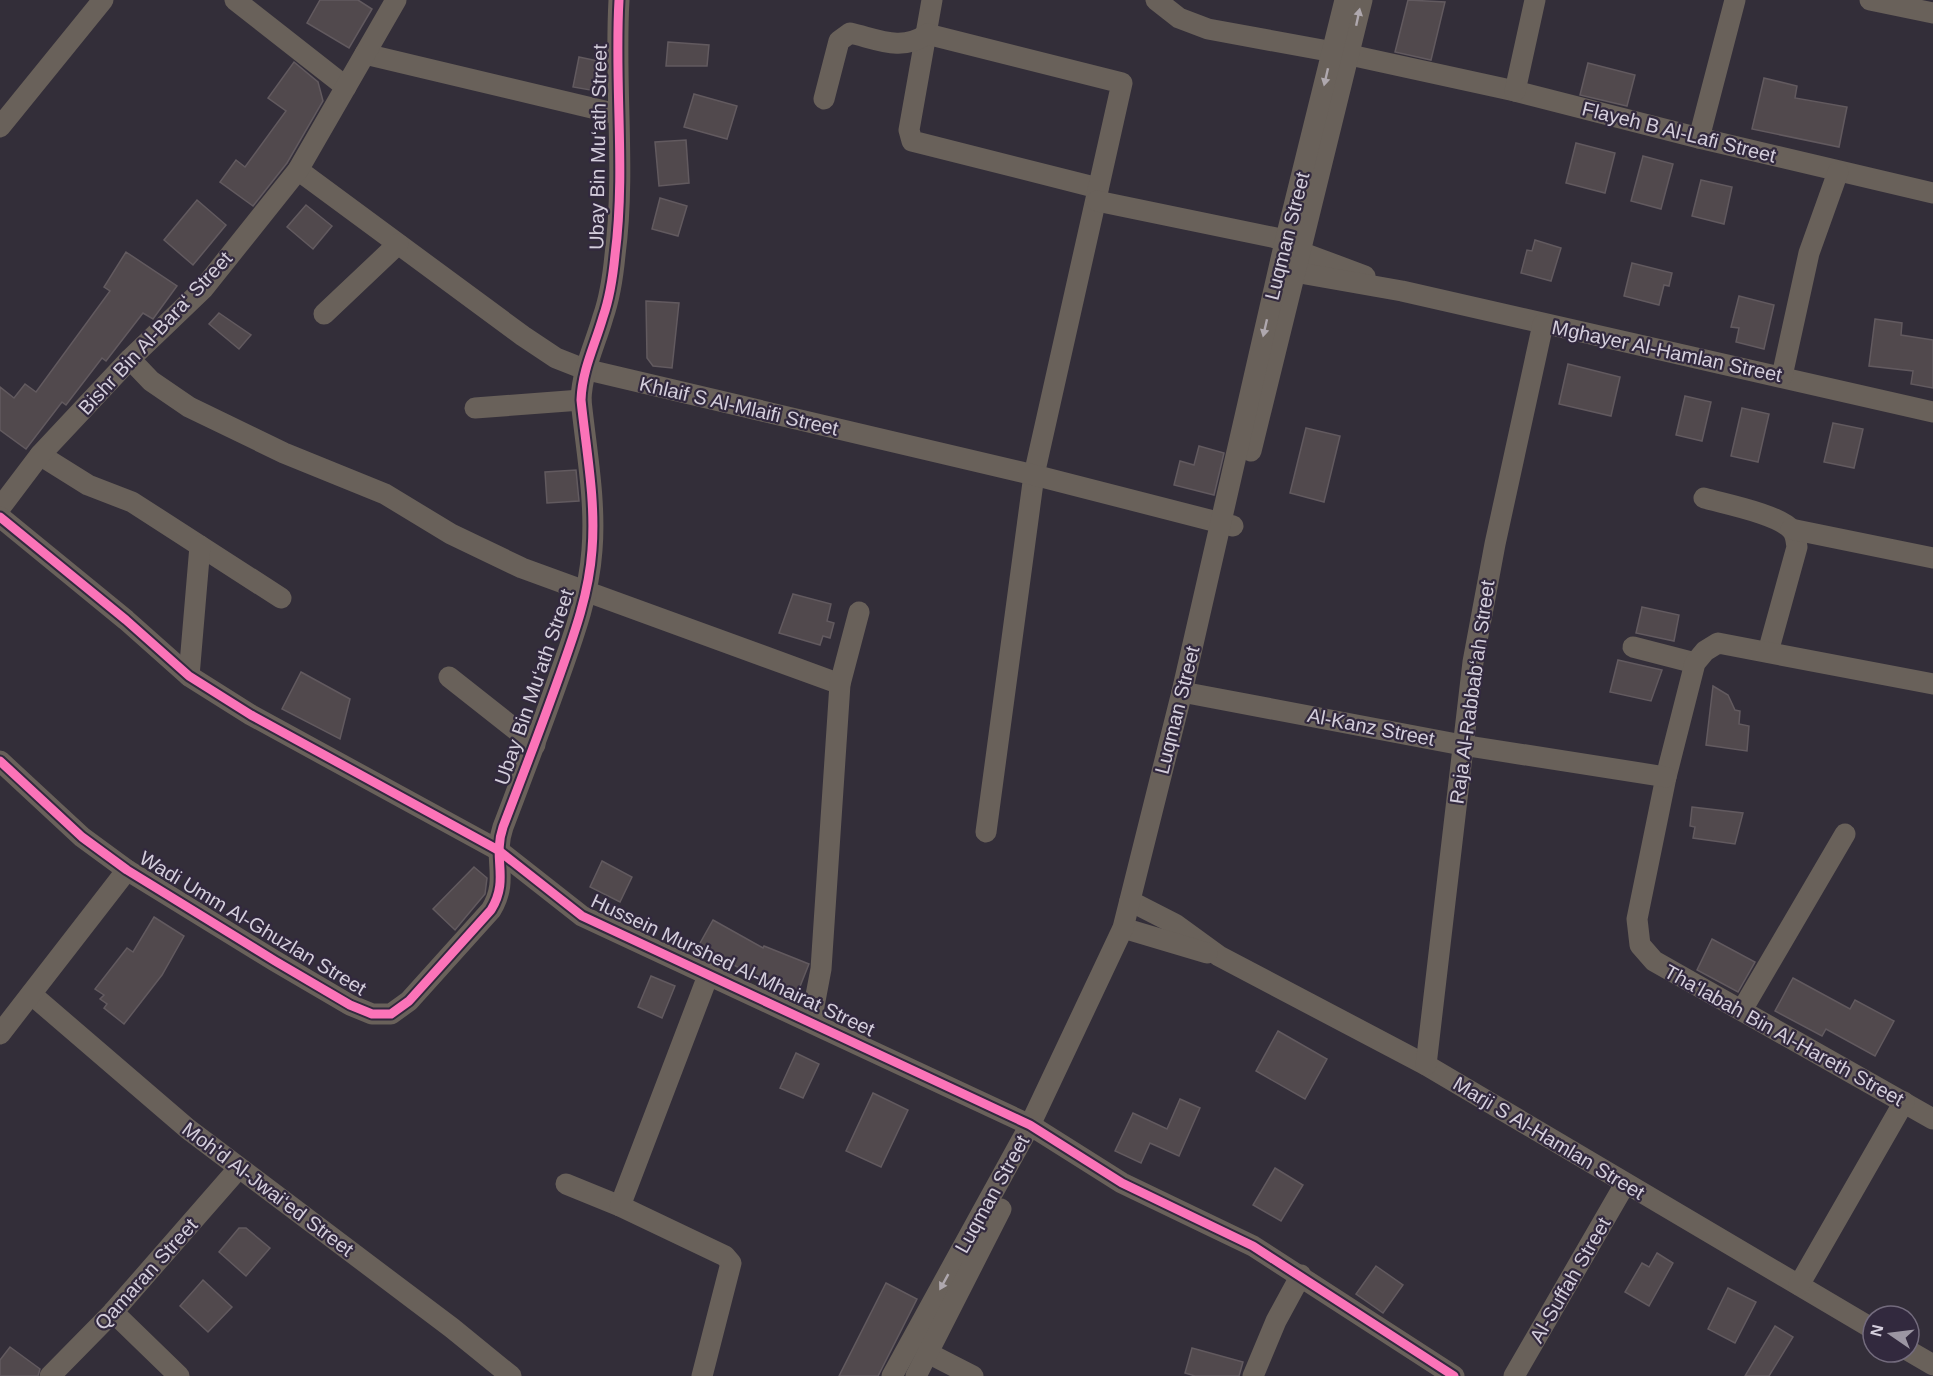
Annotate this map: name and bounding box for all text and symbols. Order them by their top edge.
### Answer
one-way arrow [1354,7,1363,26]
street label: Ubay Bin Mu‘ath Street [585,44,611,250]
one-way arrow [1321,68,1331,87]
street label: Flayeh B Al-Lafi Street [1580,97,1779,167]
street label: Luqman Street [1260,169,1314,302]
street label: Bishr Bin Al-Bara‘ Street [74,247,237,419]
street label: Mghayer Al-Hamlan Street [1550,316,1784,386]
one-way arrow [1260,319,1270,337]
street label: Khlaif S Al-Mlaifi Street [637,372,841,440]
street label: Raja Al-Rabbab‘ah Street [1445,578,1499,805]
street label: Ubay Bin Mu‘ath Street [490,586,578,788]
street label: Luqman Street [1150,643,1204,776]
street label: Al-Kanz Street [1306,704,1437,750]
street label: Wadi Umm Al-Ghuzlan Street [136,846,371,1000]
street label: Hussein Murshed Al-Mhairat Street [588,889,879,1041]
street label: Tha‘labah Bin Al-Hareth Street [1661,960,1908,1110]
street label: Marji S Al-Hamlan Street [1449,1072,1649,1204]
street label: Moh'd Al-Jwai‘ed Street [178,1118,358,1261]
street label: Luqman Street [951,1131,1034,1257]
street label: Qamaran Street [90,1213,202,1334]
street label: Al-Suffah Street [1525,1213,1615,1346]
one-way arrow [939,1274,949,1291]
north arrow [1861,1304,1921,1364]
text: N [1867,1323,1887,1338]

